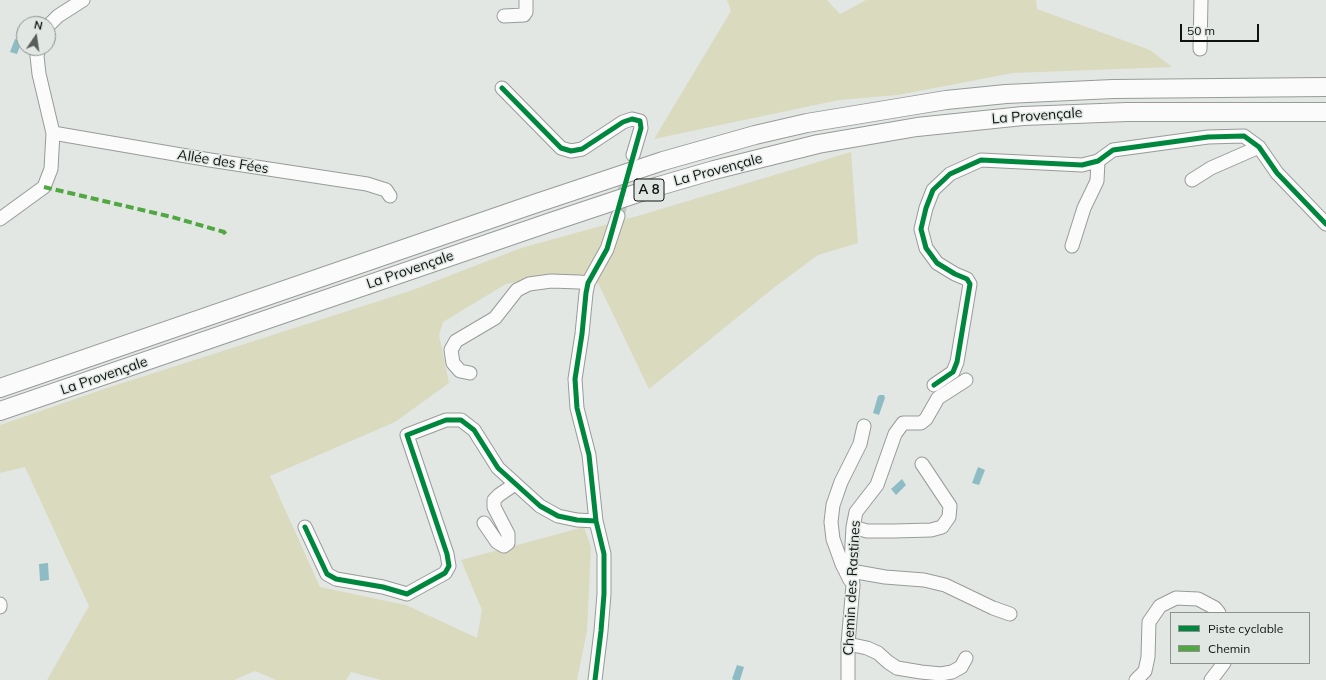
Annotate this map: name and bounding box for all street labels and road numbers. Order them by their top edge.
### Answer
street label: La Provençale [991,104,1083,128]
street label: Allée des Fées [176,146,270,178]
street label: La Provençale [672,150,764,190]
road number: A 8 [634,179,664,201]
street label: La Provençale [364,247,456,293]
street label: La Provençale [58,353,150,399]
street label: Chemin des Rastines [840,520,864,656]

